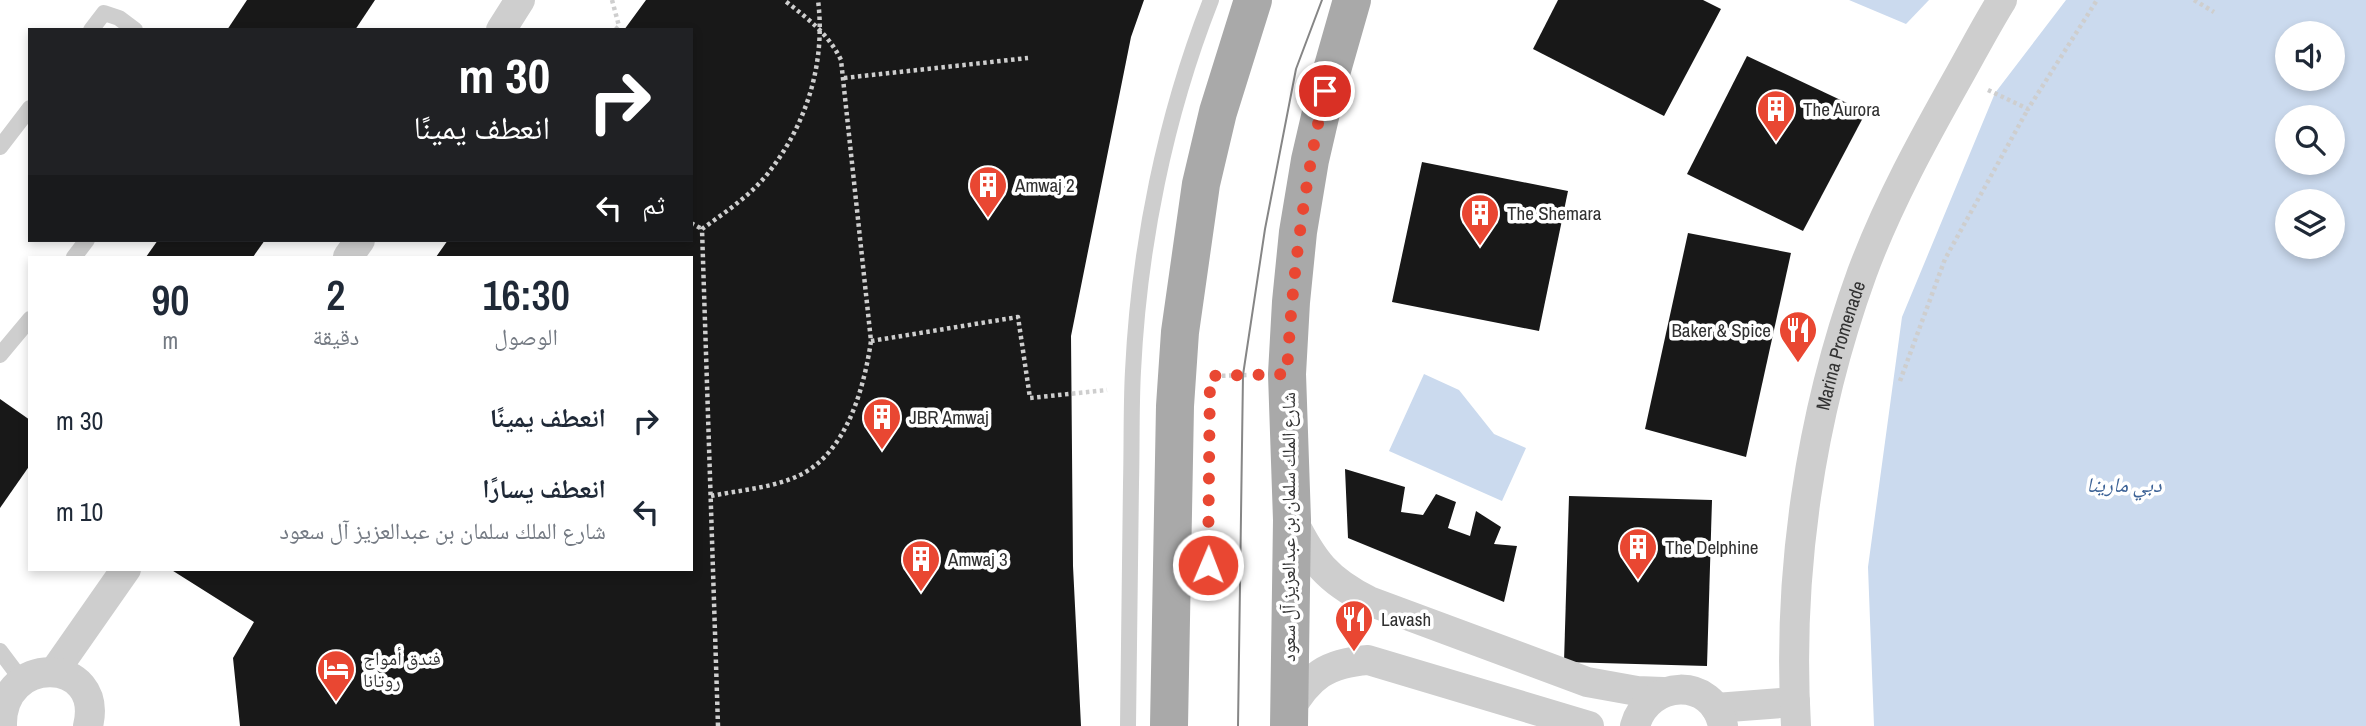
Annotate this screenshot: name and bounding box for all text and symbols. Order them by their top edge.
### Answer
map controls [2275,21,2345,259]
button: sound [2275,21,2345,91]
text: 30 m [458,42,550,108]
icon: right [574,56,665,147]
pin [1295,61,1355,121]
icon: arrive [1306,72,1344,110]
building icon: The Aurora [1755,88,1797,143]
place label: The Aurora [1803,96,1880,122]
button: search [2275,105,2345,175]
text: انعطف يمينًا [414,106,550,149]
building icon: Amwaj 2 [967,164,1009,219]
place label: Amwaj 2 [1014,172,1075,198]
text: ثم [642,187,665,222]
icon: left [590,189,628,227]
button: layers [2275,189,2345,259]
building icon: The Shemara [1459,192,1501,247]
place label: The Shemara [1507,200,1602,226]
text: 2 [326,267,346,323]
text: 16:30 [482,267,570,323]
text: 90 [151,272,189,328]
street label: Marina Promenade [1809,277,1871,413]
restaurant icon: Baker & Spice [1777,309,1819,364]
place label: Baker & Spice [1671,317,1771,343]
text: دقيقة [313,321,359,352]
text: الوصول [494,321,558,352]
text: m [162,325,178,356]
street label: شارع الملك سلمان بن عبدالعزيز آل سعود [1275,392,1301,662]
building icon: JBR Amwaj [861,396,903,451]
text: انعطف يمينًا [490,400,606,435]
icon: right [627,402,665,440]
text: 30 m [56,403,103,438]
place label: JBR Amwaj [909,404,989,430]
water label: دبي مارينا [2086,470,2162,501]
text: انعطف يسارًا [482,471,606,506]
icon: left [627,493,665,531]
text: 10 m [56,494,103,529]
text: شارع الملك سلمان بن عبدالعزيز آل سعود [279,515,606,546]
building icon: The Delphine [1617,526,1659,581]
position arrow [1171,528,1245,602]
place label: The Delphine [1665,534,1759,560]
building icon: Amwaj 3 [900,538,942,593]
place label: Amwaj 3 [947,546,1008,572]
restaurant icon: Lavash [1333,598,1375,653]
place label: Lavash [1381,606,1431,632]
place label: فندق أمواج روتانا [363,645,441,693]
hotel icon: فندق أمواج روتانا [315,648,357,703]

